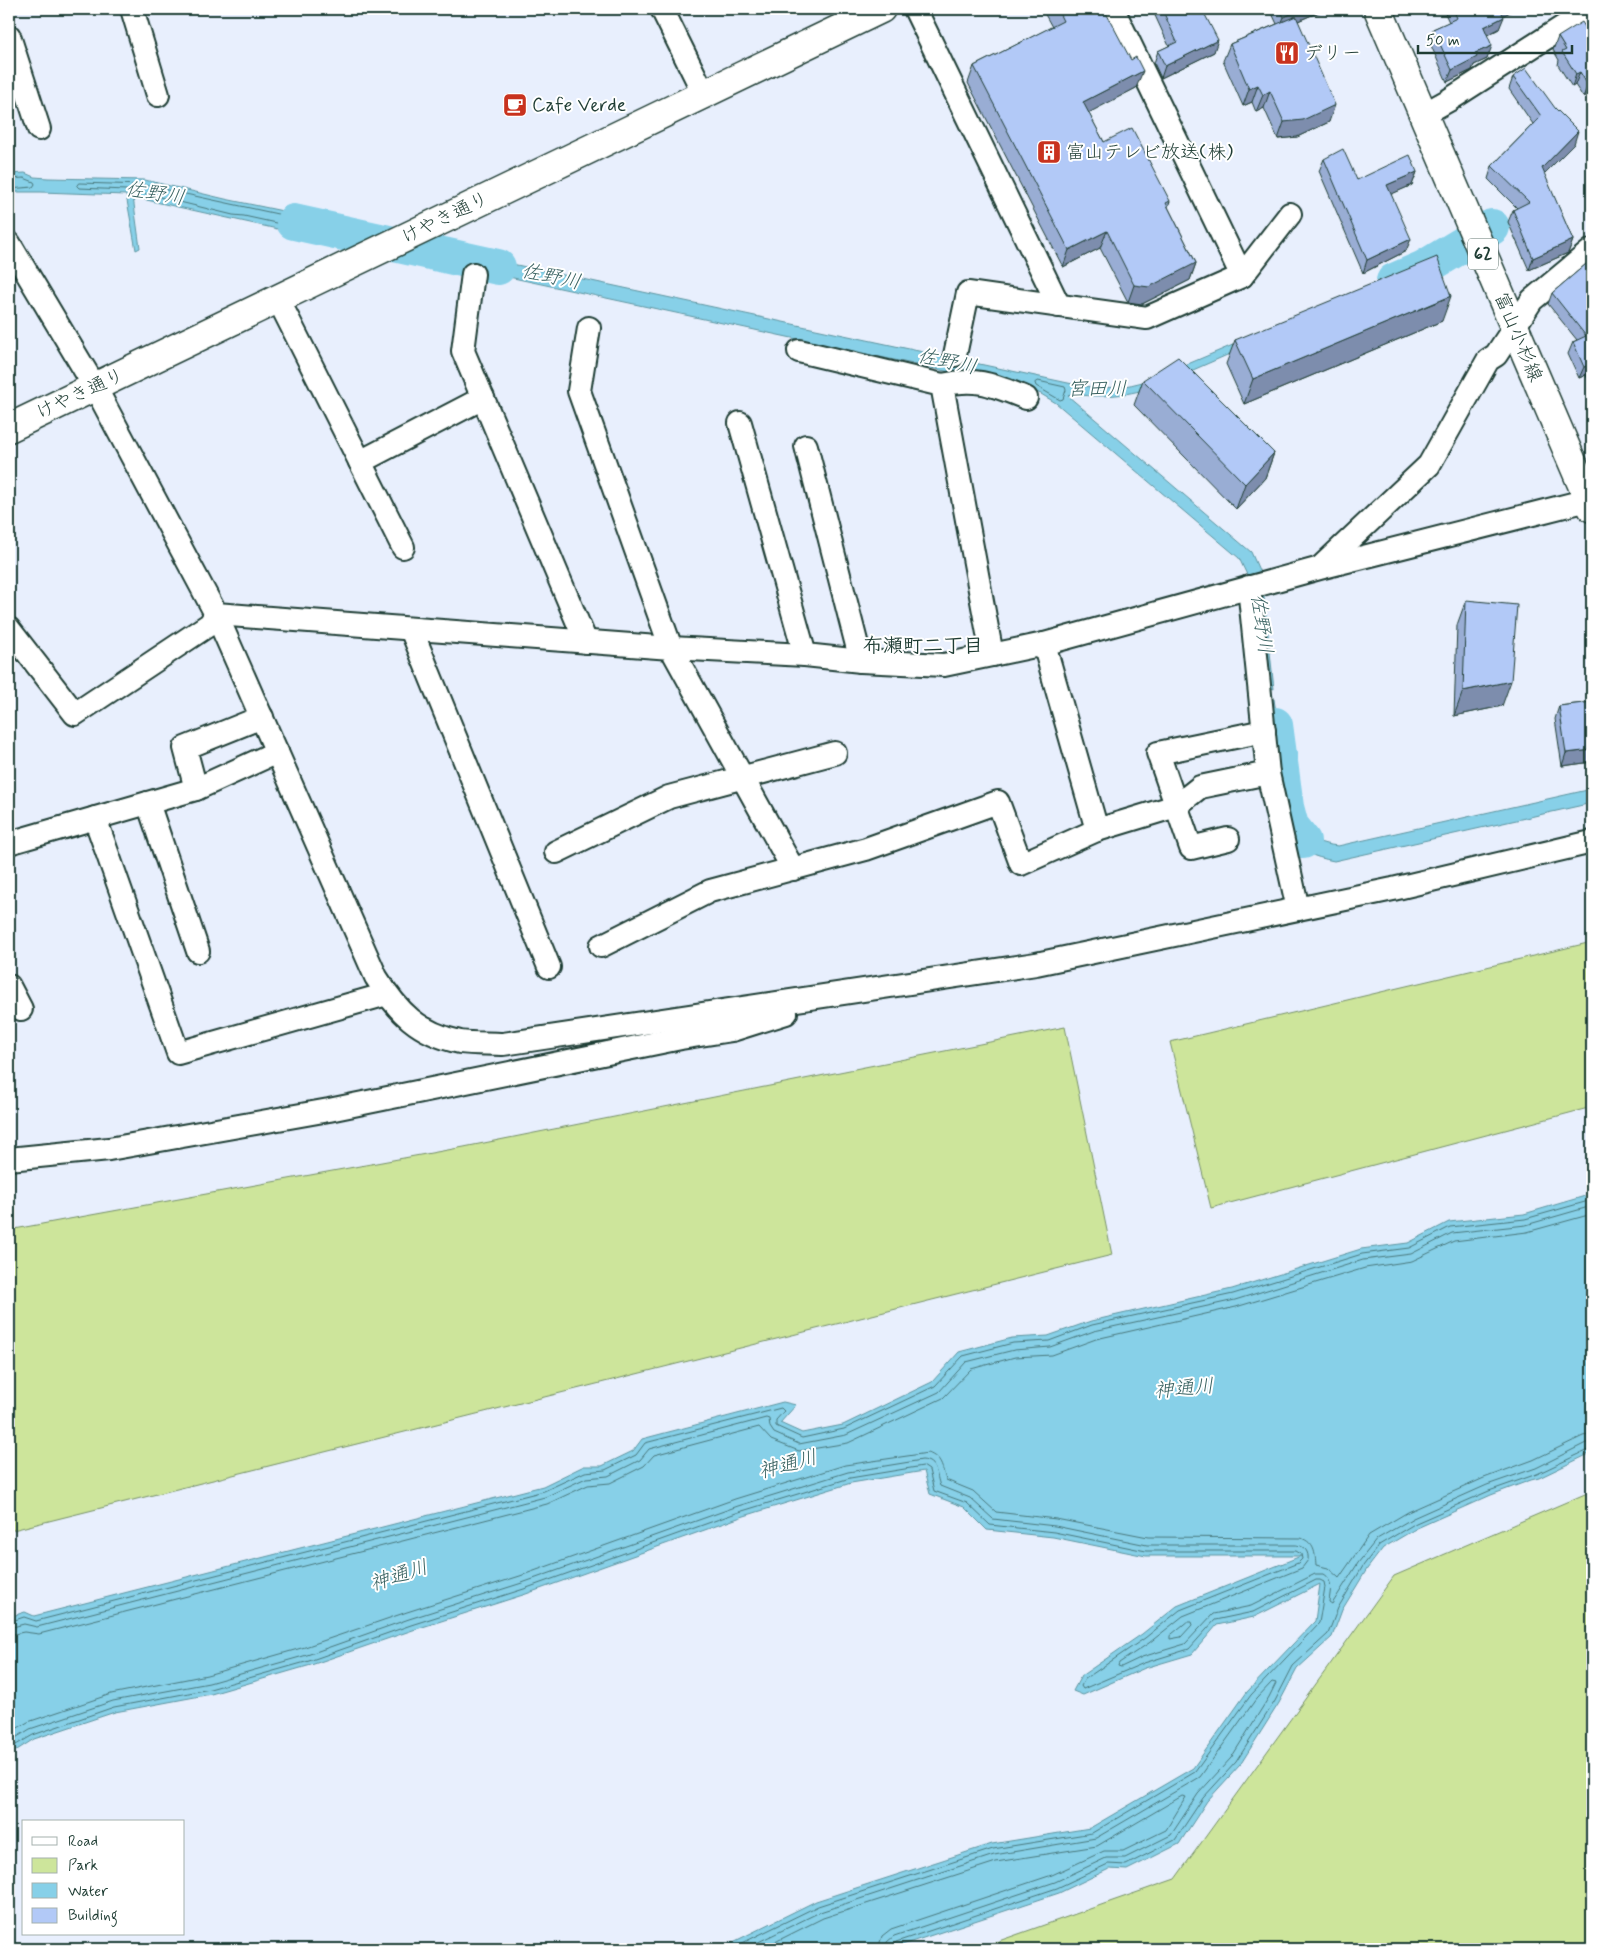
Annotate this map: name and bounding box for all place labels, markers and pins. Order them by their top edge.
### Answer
restaurant icon: デリー [1274,40,1300,66]
place label: デリー [1304,41,1361,66]
cafe icon: Cafe Verde [502,92,528,118]
place label: Cafe Verde [532,93,626,118]
building icon: 富山テレビ放送(株) [1036,139,1062,165]
place label: 富山テレビ放送(株) [1066,140,1233,165]

